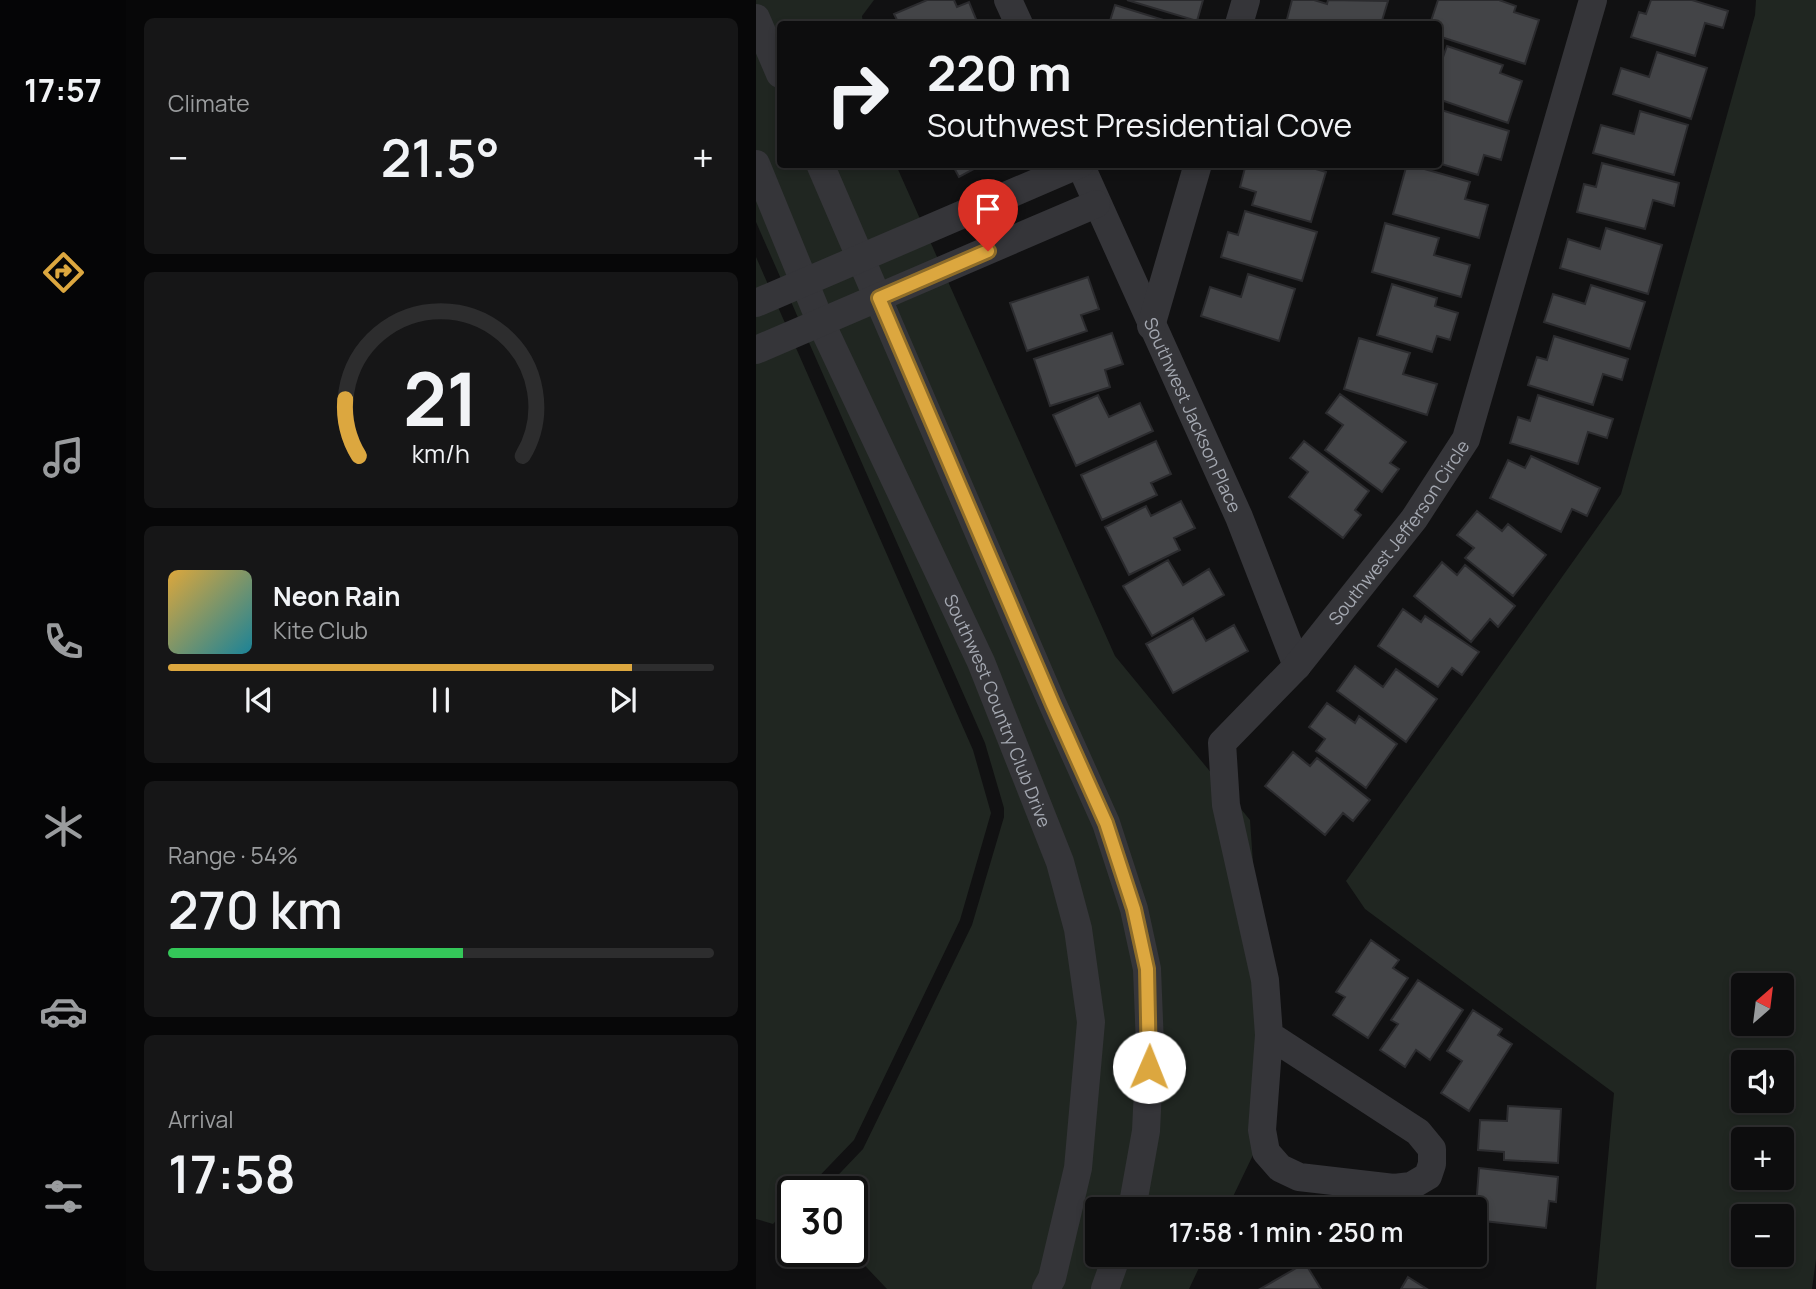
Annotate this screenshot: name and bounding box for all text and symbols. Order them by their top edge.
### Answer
text: 220 m [927,39,1071,106]
icon: right [812,49,903,140]
text: 17:57 [24,68,102,112]
text: Climate [168,87,250,119]
text: Southwest Presidential Cove [927,103,1352,147]
text: 21.5° [381,122,500,193]
text: − [168,131,189,183]
text: + [692,131,714,183]
pin [958,179,1018,251]
icon: arrive [969,190,1007,228]
icon: directions [39,248,88,297]
street label: Southwest Jackson Place [1139,313,1247,516]
text: 21 [403,349,479,449]
icon: music [39,433,88,482]
street label: Southwest Jefferson Circle [1323,435,1474,630]
text: km/h [412,436,470,471]
text: Neon Rain [273,578,401,614]
street label: Southwest Country Club Drive [939,590,1057,831]
text: Kite Club [273,614,368,646]
icon: phone [39,617,88,666]
icon: previous [240,681,278,719]
icon: pause [422,681,460,719]
icon: next [604,681,642,719]
icon: climate [39,802,88,851]
text: Range · 54% [168,839,298,871]
text: 270 km [168,874,343,945]
north arrow [1731,973,1794,1036]
map controls [1731,973,1794,1267]
icon: car [39,987,88,1036]
position arrow [1112,1030,1186,1104]
button: sound [1731,1050,1794,1113]
text: Arrival [168,1103,234,1135]
button: + [1731,1127,1794,1190]
text: 17:58 [168,1138,296,1209]
icon: filters [39,1172,88,1221]
speed limit sign: 30 [777,1176,868,1267]
button: − [1731,1204,1794,1267]
text: 17:58 · 1 min · 250 m [1168,1214,1404,1250]

